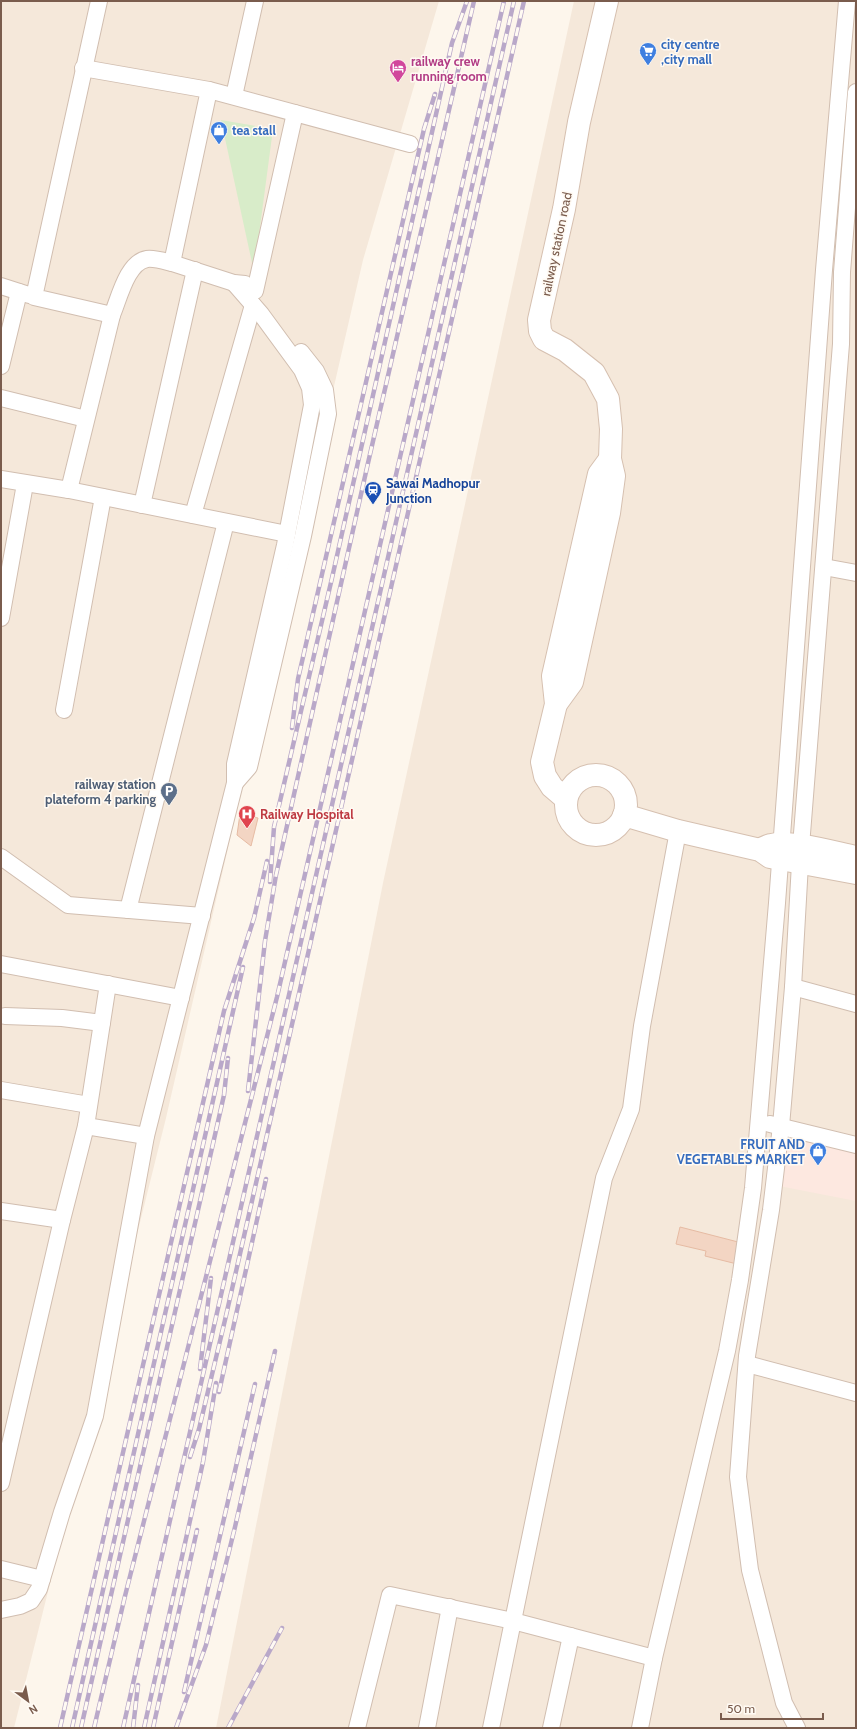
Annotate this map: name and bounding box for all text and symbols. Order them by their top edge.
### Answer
place label: city centre ,city mall [661,36,720,67]
supermarket icon: city centre ,city mall [638,41,658,66]
place label: railway crew running room [411,53,487,84]
hotel icon: railway crew running room [388,58,408,83]
shop icon: tea stall [209,120,229,145]
place label: tea stall [232,122,276,138]
street label: railway station road [537,191,575,297]
place label: Sawai Madhopur Junction [385,475,481,506]
station icon: Sawai Madhopur Junction [363,480,383,505]
place label: railway station plateform 4 parking [45,776,156,807]
parking icon: railway station plateform 4 parking [159,781,179,806]
hospital icon: Railway Hospital [237,804,257,829]
place label: Railway Hospital [260,806,354,822]
place label: FRUIT AND VEGETABLES MARKET [677,1136,805,1167]
shop icon: FRUIT AND VEGETABLES MARKET [808,1141,828,1166]
north arrow [8,1681,48,1721]
scale bar [721,1695,823,1721]
text: N [26,1701,40,1717]
text: 50 m [727,1701,755,1716]

